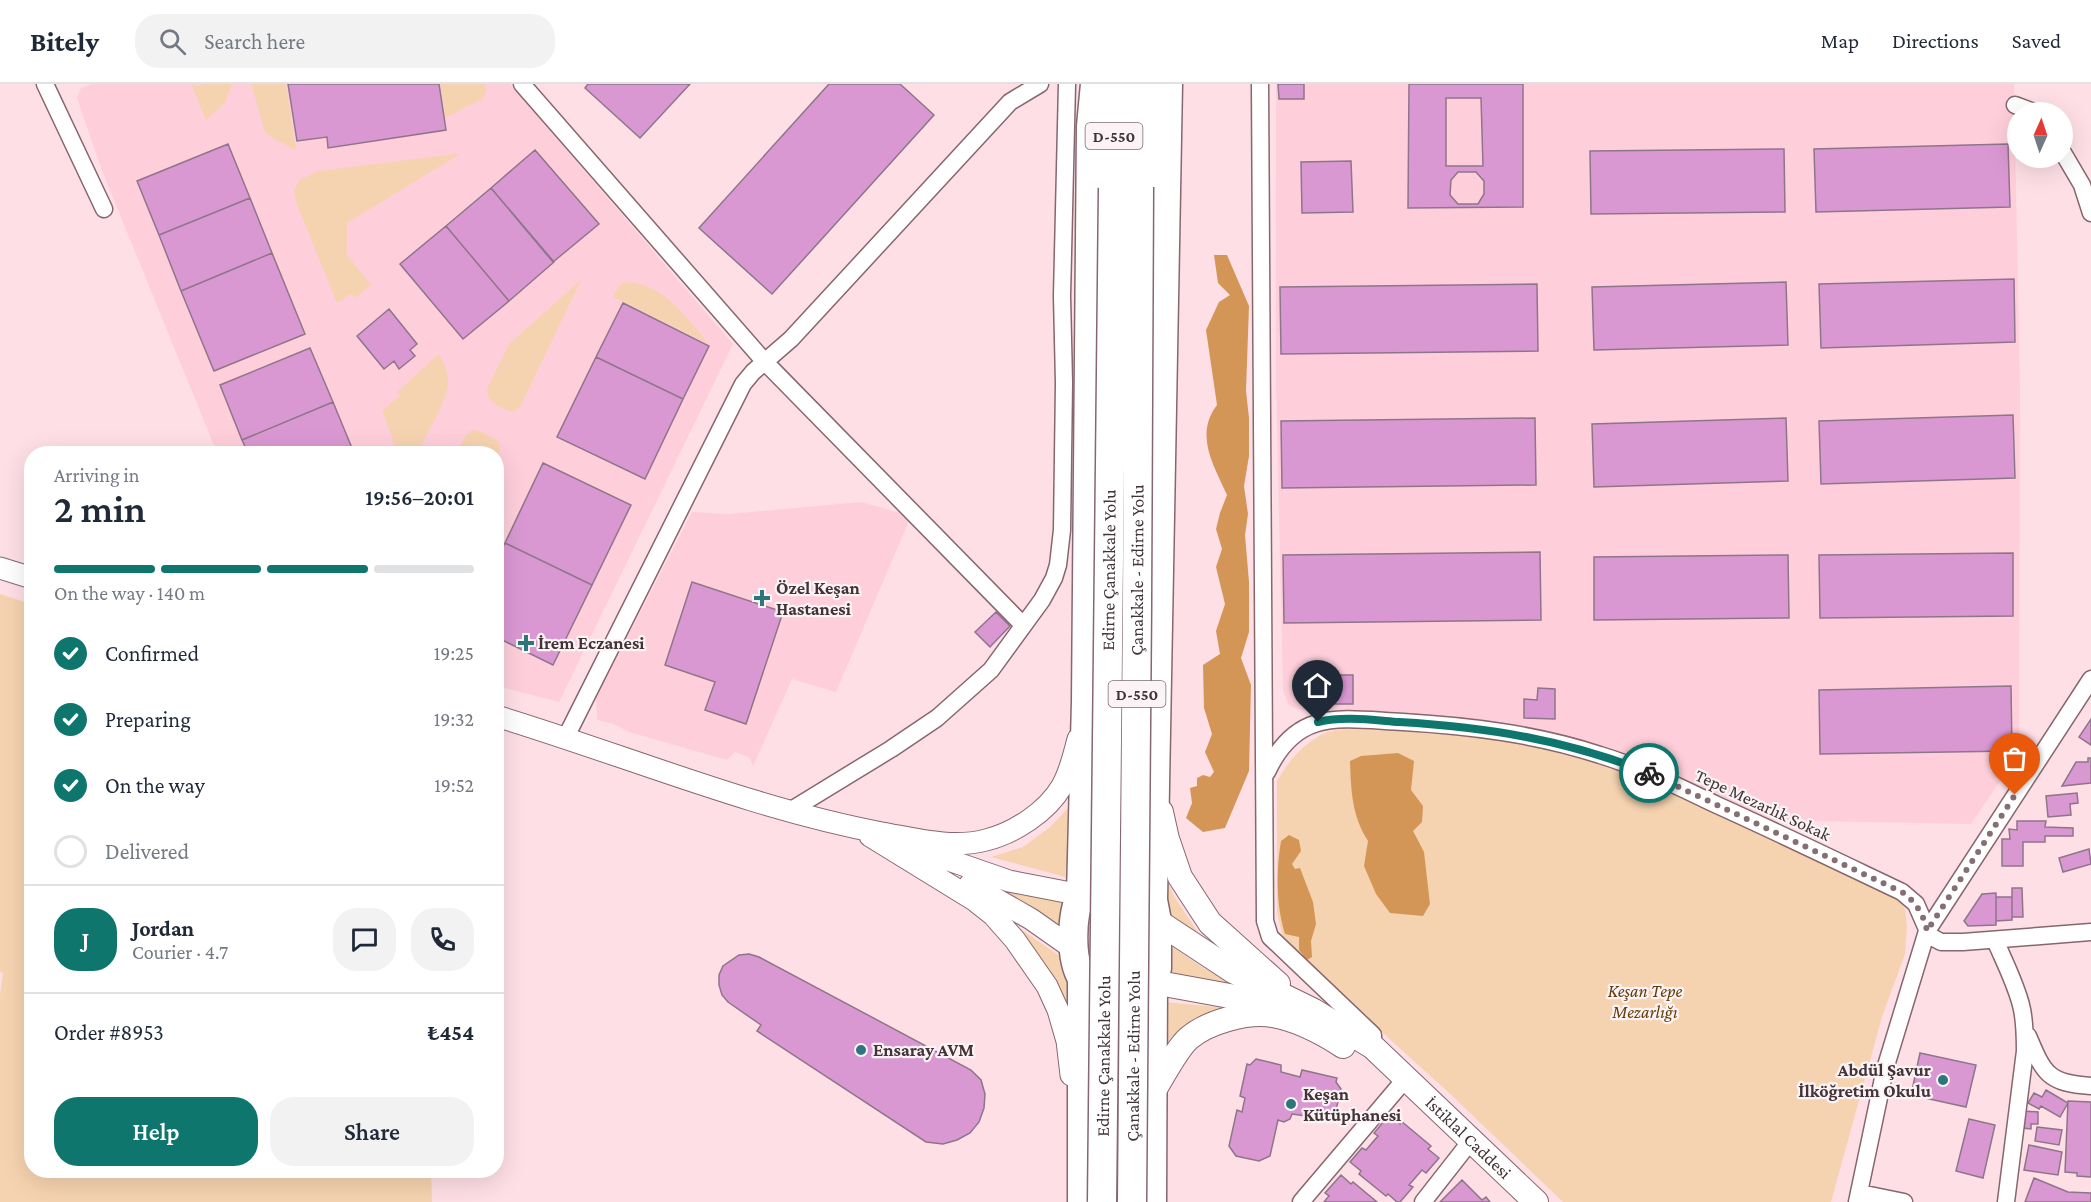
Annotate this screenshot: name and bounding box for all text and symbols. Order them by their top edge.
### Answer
search box [135,14,555,68]
icon: search [156,25,189,58]
text: Bitely [30,26,99,57]
text: Search here [204,29,305,54]
text: Map [1821,29,1859,53]
text: Directions [1892,29,1979,53]
text: Saved [2012,29,2061,53]
north arrow [2007,102,2073,168]
map controls [2007,102,2073,168]
road number: D-550 [1086,123,1142,149]
text: Arriving in [54,464,139,486]
street label: Çanakkale - Edirne Yolu [1127,484,1148,656]
text: 19:56–20:01 [365,485,474,510]
text: 2 min [54,487,146,530]
street label: Edirne Çanakkale Yolu [1098,489,1120,651]
place label: Özel Keşan Hastanesi [776,578,860,619]
text: On the way · 140 m [54,582,205,604]
marker: Özel Keşan Hastanesi [753,589,771,607]
place label: İrem Eczanesi [538,633,645,653]
marker: İrem Eczanesi [519,636,533,650]
icon: check [54,637,87,670]
text: Confirmed [105,641,199,666]
text: 19:25 [434,642,474,664]
pin [1292,660,1343,722]
icon: home [1301,669,1334,702]
road number: D-550 [1108,681,1166,707]
icon: check [54,703,87,736]
text: Preparing [105,707,191,732]
text: 19:32 [434,708,474,730]
pin [1989,733,2040,795]
icon: bag [1998,742,2031,775]
courier [1619,743,1679,803]
icon: bike [1633,757,1666,790]
street label: Tepe Mezarlık Sokak [1692,765,1834,845]
icon: check [54,769,87,802]
text: On the way [105,773,205,798]
text: 19:52 [434,774,474,796]
text: Delivered [105,839,189,864]
button: chat [333,908,396,971]
button: phone [411,908,474,971]
text: Jordan [132,916,194,941]
text: J [82,927,89,952]
text: Courier · 4.7 [132,941,228,963]
street label: Çanakkale - Edirne Yolu [1123,970,1144,1142]
street label: Edirne Çanakkale Yolu [1093,975,1114,1137]
park label: Keşan Tepe Mezarlığı [1608,981,1683,1022]
text: Order #8953 [54,1020,164,1045]
text: ₺454 [428,1020,474,1045]
place label: Ensaray AVM [873,1040,974,1060]
marker: Ensaray AVM [854,1043,868,1057]
place label: Abdül Şavur İlköğretim Okulu [1798,1060,1932,1101]
marker: Abdül Şavur İlköğretim Okulu [1936,1073,1950,1087]
place label: Keşan Kütüphanesi [1303,1084,1402,1125]
street label: İstiklal Caddesi [1421,1092,1516,1183]
button: Help [54,1097,258,1166]
button: Share [270,1097,474,1166]
marker: Keşan Kütüphanesi [1284,1097,1298,1111]

